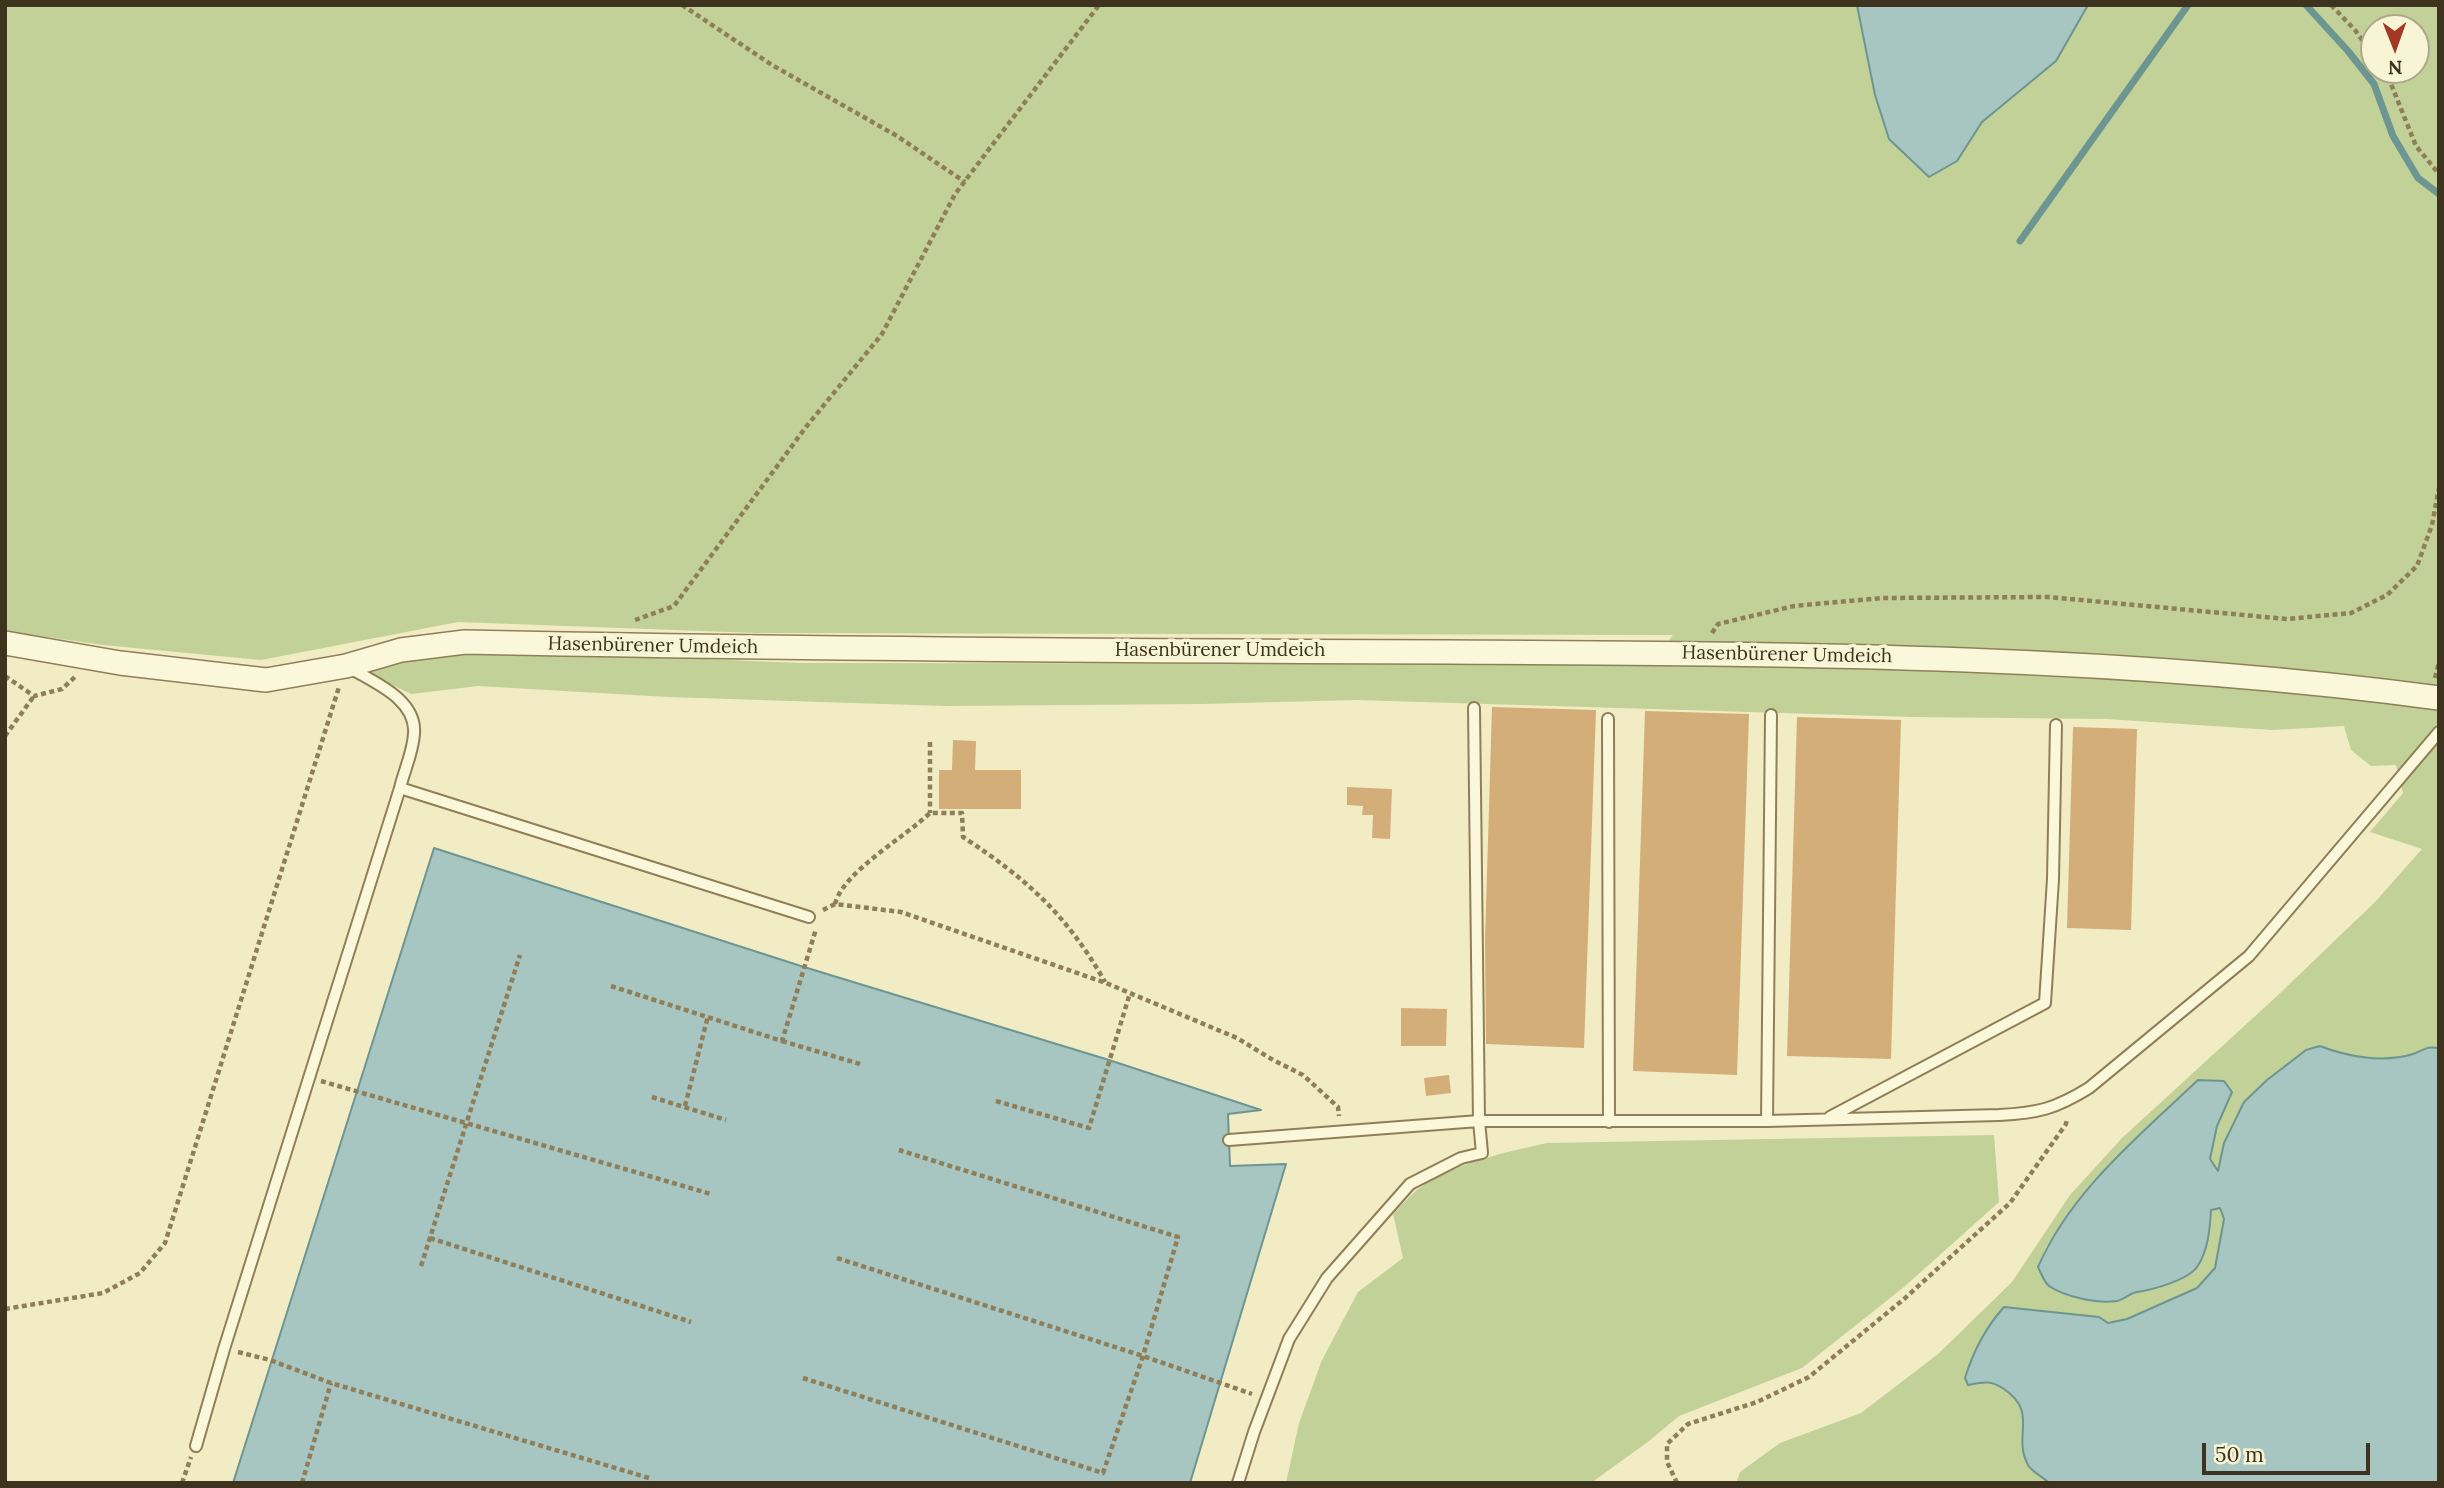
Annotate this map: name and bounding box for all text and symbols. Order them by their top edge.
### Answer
north arrow [2360,14,2430,84]
text: N [2388,56,2403,80]
street label: Hasenbürener Umdeich [547,633,759,659]
street label: Hasenbürener Umdeich [1115,640,1325,662]
street label: Hasenbürener Umdeich [1681,642,1893,668]
scale bar [2206,1428,2374,1472]
text: 50 m [2215,1441,2264,1468]

